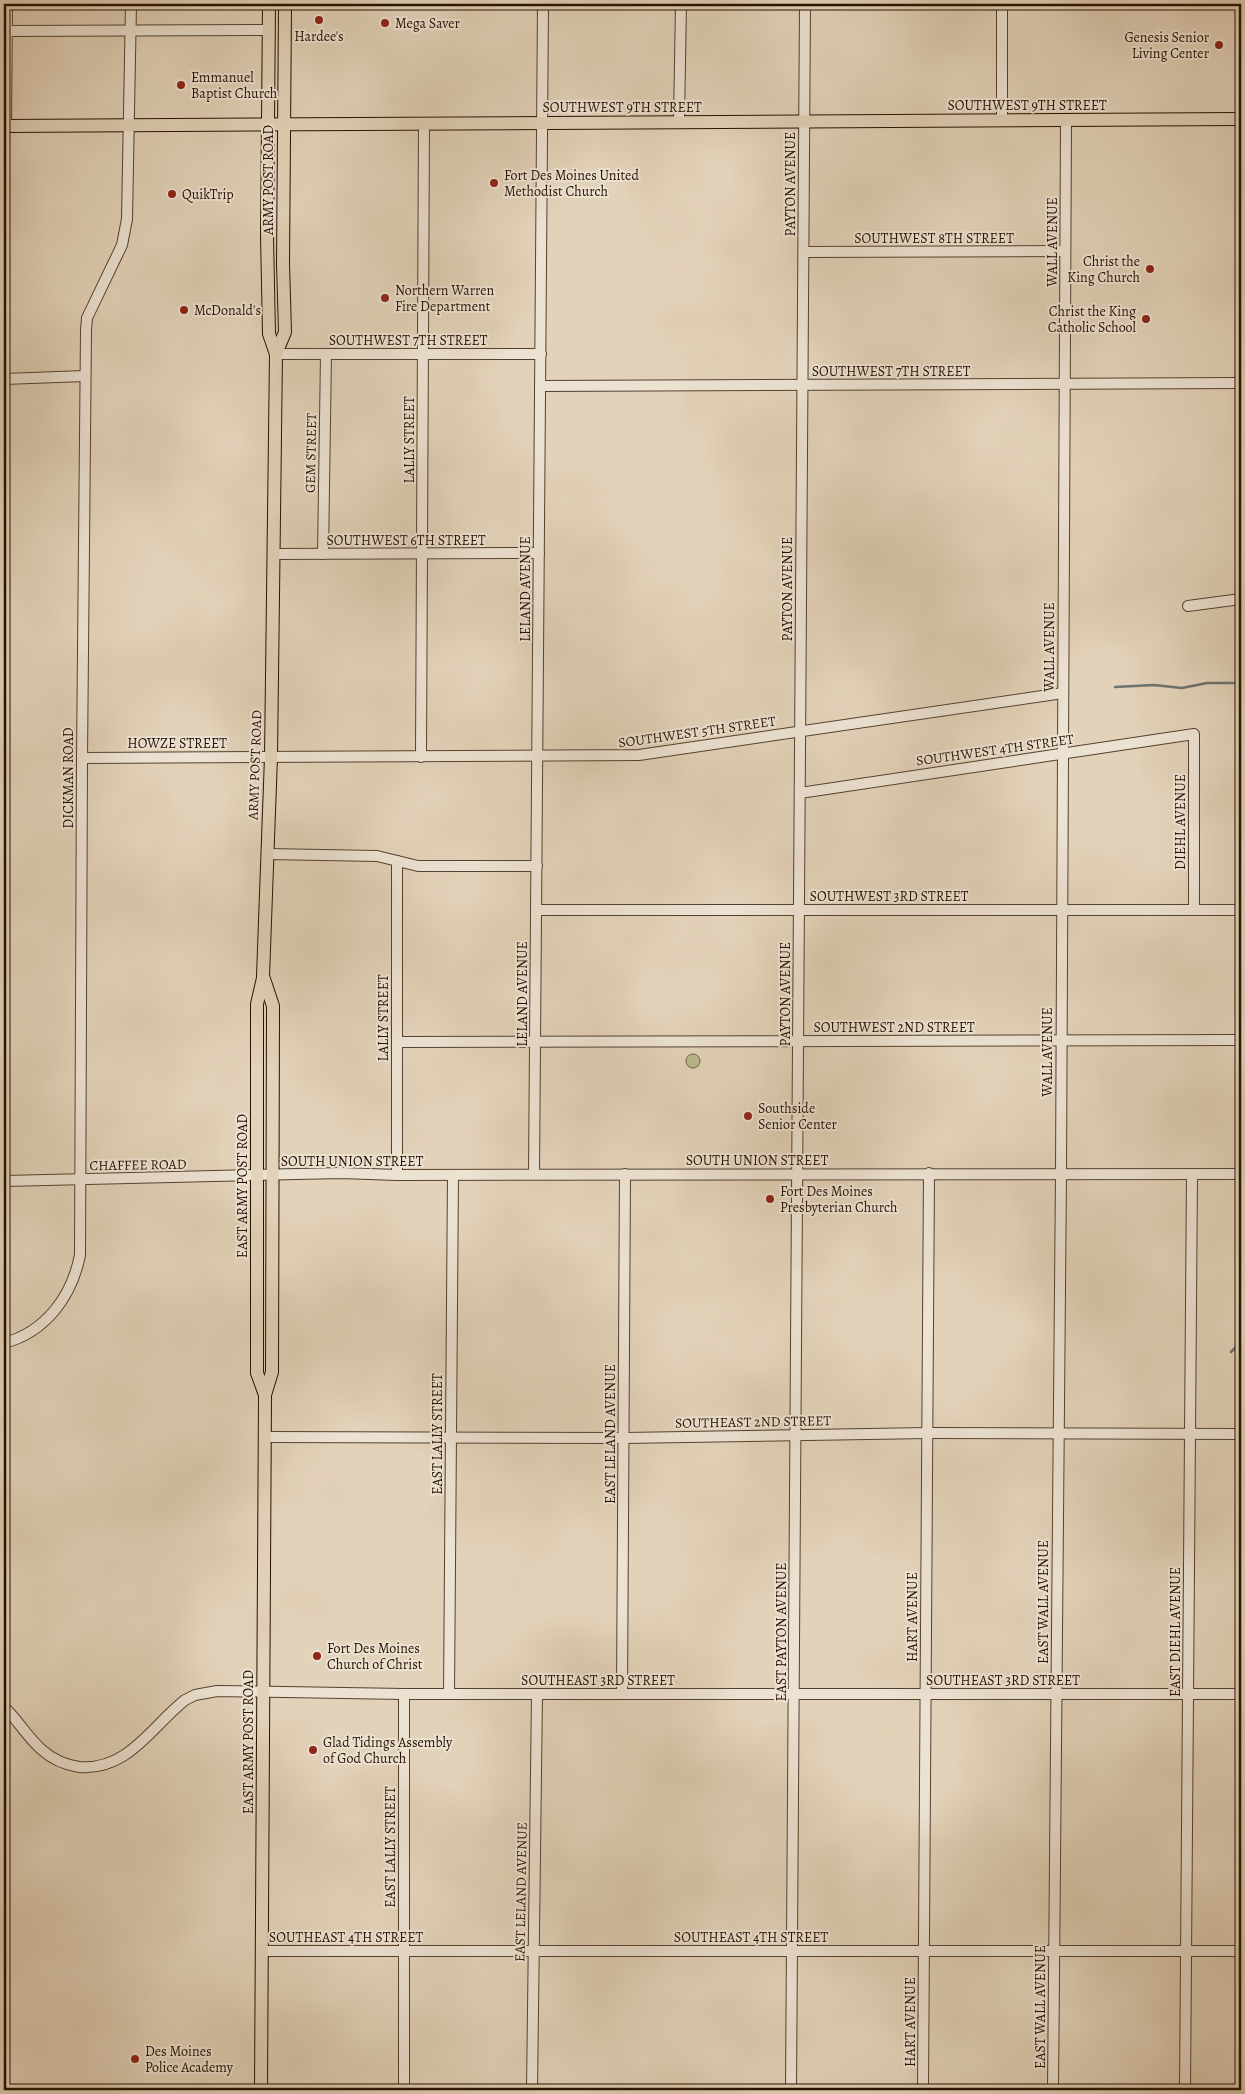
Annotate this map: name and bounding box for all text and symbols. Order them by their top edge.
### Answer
marker: Hardee's [313,14,325,26]
place label: Mega Saver [395,14,461,33]
marker: Mega Saver [379,17,391,29]
place label: Hardee's [294,27,344,46]
place label: Genesis Senior Living Center [1124,28,1210,63]
marker: Genesis Senior Living Center [1213,39,1225,51]
place label: Emmanuel Baptist Church [191,68,278,103]
marker: Emmanuel Baptist Church [175,79,187,91]
street label: SOUTHWEST 9TH STREET [947,96,1107,115]
street label: SOUTHWEST 9TH STREET [542,98,702,117]
street label: ARMY POST ROAD [259,125,278,236]
street label: PAYTON AVENUE [781,132,800,236]
place label: Fort Des Moines United Methodist Church [504,166,639,201]
marker: Fort Des Moines United Methodist Church [488,177,500,189]
place label: QuikTrip [182,185,234,204]
marker: QuikTrip [166,188,178,200]
street label: WALL AVENUE [1043,197,1062,288]
street label: SOUTHWEST 8TH STREET [854,229,1014,248]
place label: Christ the King Church [1067,252,1141,287]
marker: Christ the King Church [1144,263,1156,275]
place label: Northern Warren Fire Department [395,281,495,316]
marker: Northern Warren Fire Department [379,292,391,304]
place label: McDonald's [194,301,261,320]
place label: Christ the King Catholic School [1048,302,1137,337]
marker: McDonald's [178,304,190,316]
marker: Christ the King Catholic School [1140,313,1152,325]
street label: SOUTHWEST 7TH STREET [329,331,488,350]
street label: SOUTHWEST 7TH STREET [812,362,971,381]
street label: LALLY STREET [400,396,419,484]
street label: GEM STREET [301,412,321,493]
street label: SOUTHWEST 6TH STREET [326,531,486,550]
street label: LELAND AVENUE [516,536,535,642]
street label: PAYTON AVENUE [778,537,797,641]
street label: WALL AVENUE [1040,602,1059,693]
street label: ARMY POST ROAD [244,710,266,821]
street label: SOUTHWEST 5TH STREET [617,711,777,752]
street label: DICKMAN ROAD [59,727,78,829]
street label: SOUTHWEST 4TH STREET [915,729,1075,770]
street label: HOWZE STREET [127,734,227,753]
street label: DIEHL AVENUE [1171,774,1190,870]
street label: SOUTHWEST 3RD STREET [810,887,969,906]
street label: LELAND AVENUE [513,941,532,1047]
street label: PAYTON AVENUE [776,942,795,1046]
street label: LALLY STREET [374,974,393,1062]
street label: WALL AVENUE [1038,1007,1057,1098]
street label: SOUTHWEST 2ND STREET [813,1018,975,1037]
place label: Southside Senior Center [758,1099,837,1134]
marker: Southside Senior Center [742,1110,754,1122]
street label: EAST ARMY POST ROAD [233,1114,252,1258]
street label: SOUTH UNION STREET [686,1151,829,1170]
street label: SOUTH UNION STREET [281,1152,424,1171]
street label: CHAFFEE ROAD [89,1155,187,1175]
place label: Fort Des Moines Presbyterian Church [780,1182,898,1217]
marker: Fort Des Moines Presbyterian Church [764,1193,776,1205]
street label: EAST LELAND AVENUE [601,1364,620,1504]
street label: EAST LALLY STREET [428,1373,447,1495]
street label: SOUTHEAST 2ND STREET [675,1411,832,1433]
street label: EAST WALL AVENUE [1034,1540,1053,1664]
street label: EAST PAYTON AVENUE [772,1562,791,1702]
street label: EAST DIEHL AVENUE [1166,1567,1185,1697]
street label: HART AVENUE [903,1572,922,1662]
place label: Fort Des Moines Church of Christ [327,1639,423,1674]
marker: Fort Des Moines Church of Christ [311,1650,323,1662]
street label: EAST ARMY POST ROAD [239,1670,258,1814]
street label: SOUTHEAST 3RD STREET [521,1671,675,1690]
street label: SOUTHEAST 3RD STREET [926,1671,1080,1690]
place label: Glad Tidings Assembly of God Church [323,1733,453,1768]
marker: Glad Tidings Assembly of God Church [307,1744,319,1756]
street label: EAST LALLY STREET [381,1786,400,1908]
street label: EAST LELAND AVENUE [510,1822,532,1962]
street label: SOUTHEAST 4TH STREET [269,1928,423,1947]
street label: SOUTHEAST 4TH STREET [674,1928,828,1947]
street label: EAST WALL AVENUE [1031,1945,1050,2069]
street label: HART AVENUE [901,1977,920,2067]
place label: Des Moines Police Academy [145,2042,234,2077]
marker: Des Moines Police Academy [129,2053,141,2065]

